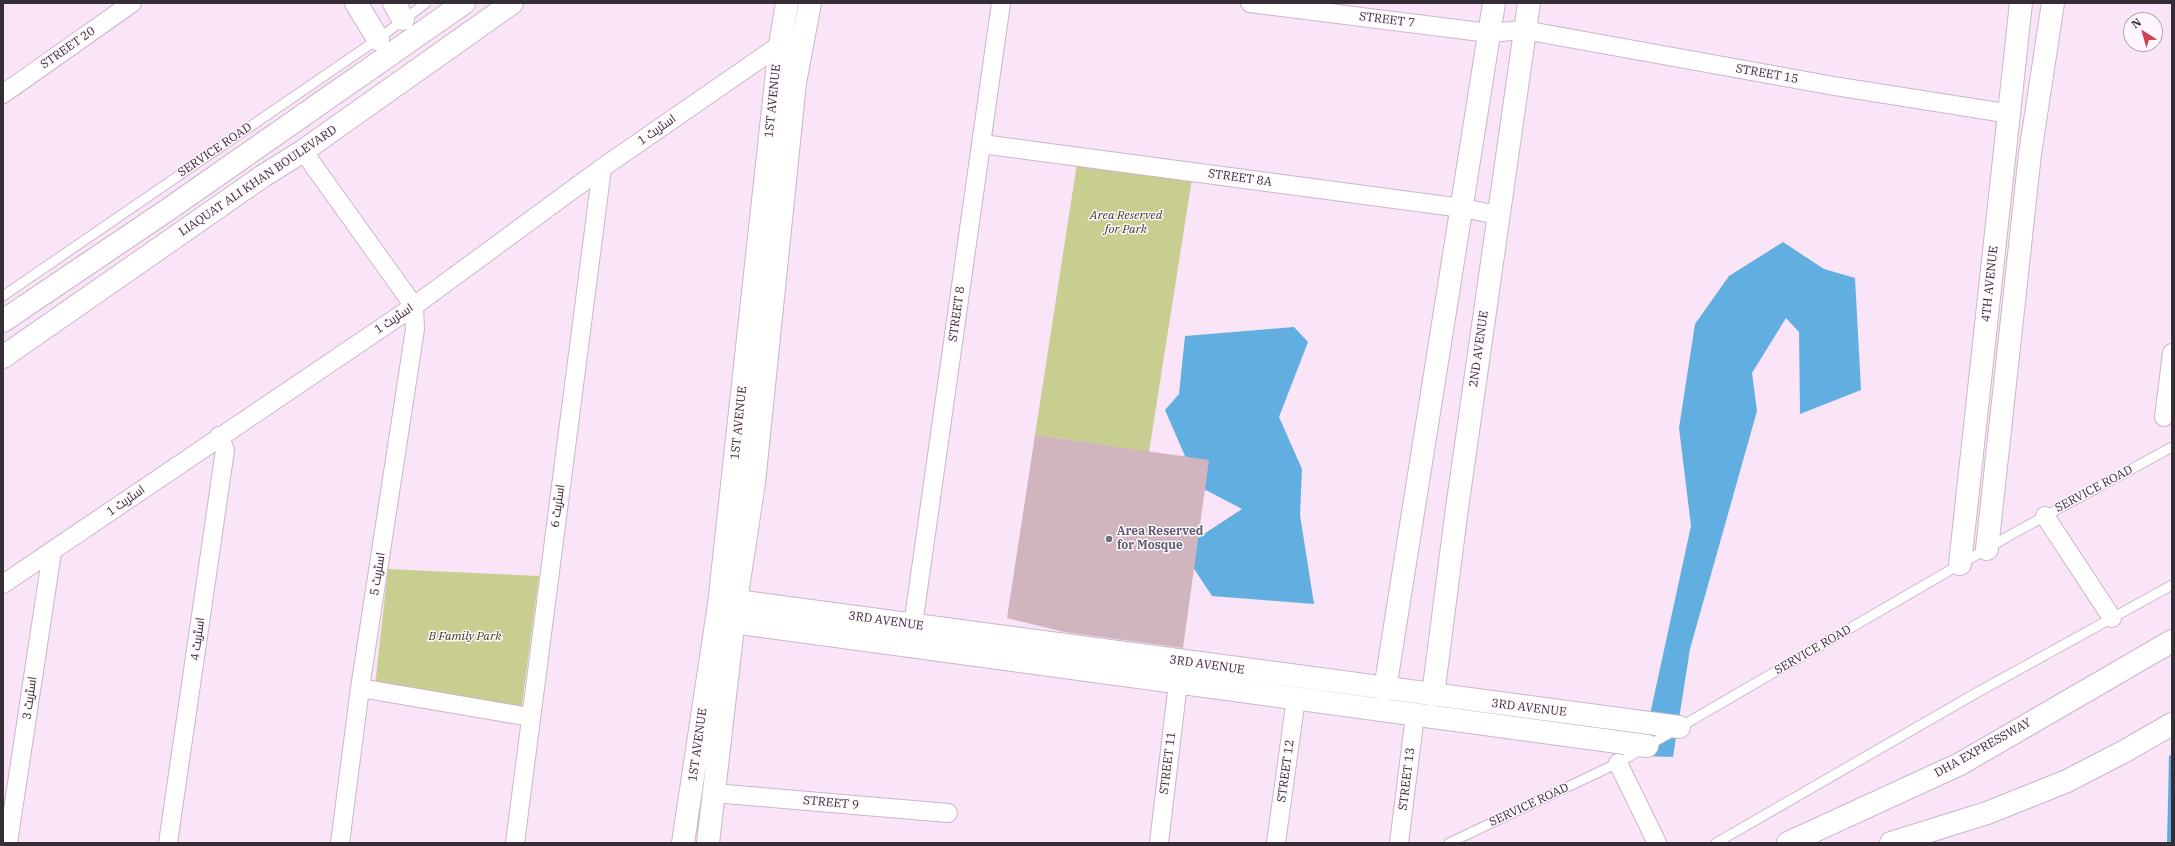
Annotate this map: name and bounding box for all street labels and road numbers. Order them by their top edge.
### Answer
street label: STREET 7 [1358,9,1416,31]
street label: STREET 20 [38,24,98,72]
street label: STREET 15 [1735,61,1799,87]
street label: 1ST AVENUE [762,64,784,138]
street label: اسٹریٹ 1 [635,112,679,148]
street label: SERVICE ROAD [175,120,255,180]
street label: LIAQUAT ALI KHAN BOULEVARD [176,123,340,239]
street label: STREET 8A [1207,166,1273,190]
street label: 4TH AVENUE [1979,245,2001,323]
street label: STREET 8 [946,285,968,343]
street label: اسٹریٹ 1 [372,301,416,337]
street label: 2ND AVENUE [1467,310,1491,388]
street label: 1ST AVENUE [728,386,750,460]
street label: SERVICE ROAD [2053,462,2135,516]
street label: اسٹریٹ 1 [104,483,148,519]
street label: اسٹریٹ 6 [548,484,568,528]
street label: اسٹریٹ 5 [368,552,388,596]
street label: 3RD AVENUE [848,609,924,633]
street label: اسٹریٹ 4 [188,617,208,661]
street label: SERVICE ROAD [1772,622,1854,678]
street label: 3RD AVENUE [1169,653,1245,677]
street label: اسٹریٹ 3 [20,676,40,720]
street label: 3RD AVENUE [1491,696,1567,720]
street label: 1ST AVENUE [686,707,710,783]
street label: DHA EXPRESSWAY [1932,715,2034,781]
street label: STREET 11 [1157,731,1179,795]
street label: STREET 12 [1274,739,1298,803]
street label: STREET 13 [1396,747,1418,811]
street label: SERVICE ROAD [1487,780,1571,830]
street label: STREET 9 [802,793,860,813]

